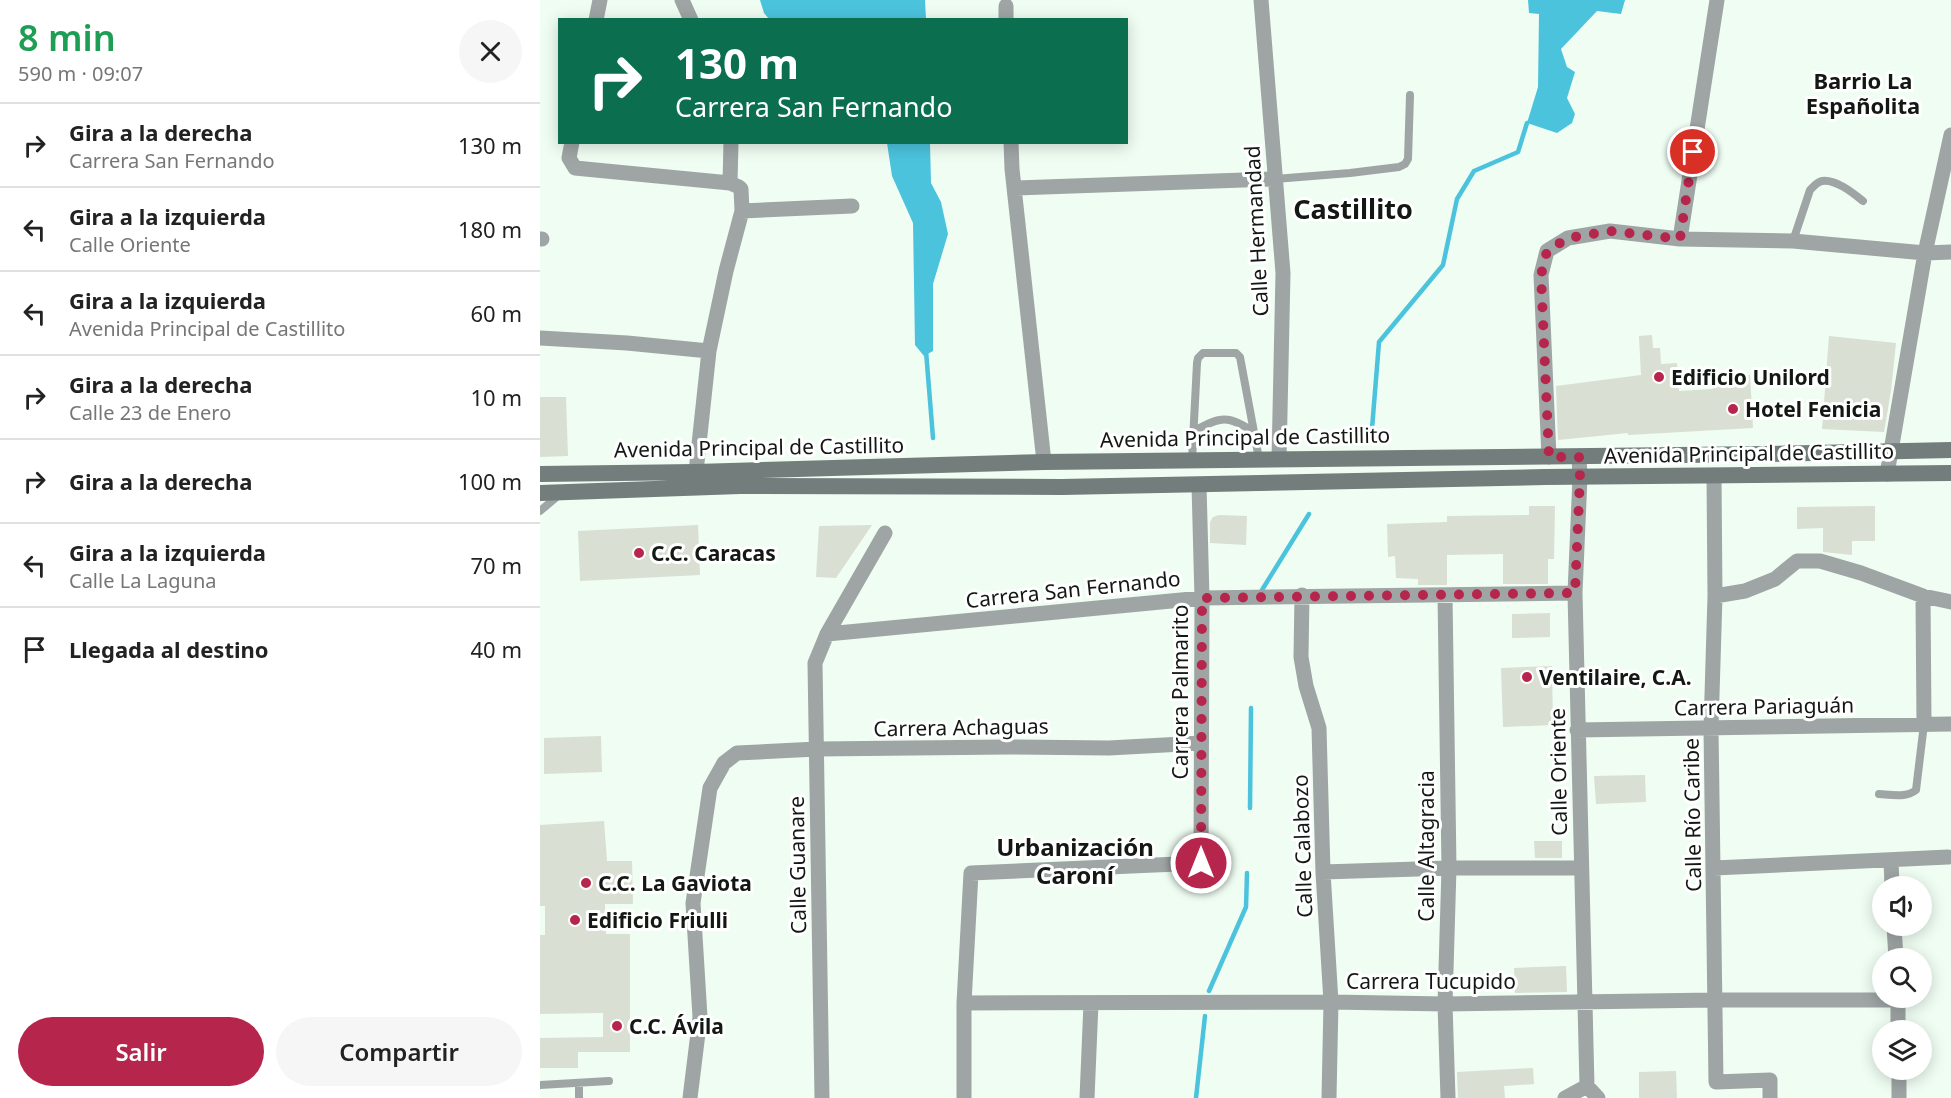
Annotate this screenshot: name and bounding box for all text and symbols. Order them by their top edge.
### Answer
text: 8 min [18,13,116,62]
button: close [459,20,522,83]
text: 130 m [675,34,799,91]
icon: right [576,42,654,120]
text: 590 m · 09:07 [18,60,143,87]
district label: Barrio La Españolita [1806,65,1920,120]
text: Carrera San Fernando [675,88,953,125]
text: Gira a la derecha [69,117,253,147]
pin [1667,126,1718,177]
icon: right [18,129,51,162]
text: 130 m [458,130,522,160]
icon: arrive [1676,135,1709,168]
street label: Calle Hermandad [1238,145,1274,317]
text: Carrera San Fernando [69,147,275,174]
district label: Castillito [1293,190,1413,227]
text: Gira a la izquierda [69,201,266,231]
icon: left [18,213,51,246]
text: 180 m [458,214,522,244]
text: Calle Oriente [69,231,191,258]
text: Gira a la izquierda [69,285,266,315]
icon: left [18,297,51,330]
text: 60 m [471,298,522,328]
text: Avenida Principal de Castillito [69,315,345,342]
place label: Edificio Unilord [1671,363,1830,391]
text: Gira a la derecha [69,369,253,399]
marker: Edificio Unilord [1652,370,1666,384]
icon: right [18,381,51,414]
text: 10 m [471,382,522,412]
place label: Hotel Fenicia [1745,395,1881,423]
text: Calle 23 de Enero [69,399,231,426]
marker: Hotel Fenicia [1726,402,1740,416]
street label: Avenida Principal de Castillito [1100,420,1390,454]
street label: Avenida Principal de Castillito [614,430,904,464]
street label: Avenida Principal de Castillito [1604,436,1894,470]
icon: right [18,465,51,498]
text: Gira a la derecha [69,466,253,496]
text: 100 m [458,466,522,496]
text: Gira a la izquierda [69,537,266,567]
place label: C.C. Caracas [651,539,776,567]
marker: C.C. Caracas [632,546,646,560]
icon: left [18,549,51,582]
text: 70 m [471,550,522,580]
street label: Carrera San Fernando [964,564,1182,614]
text: Calle La Laguna [69,567,217,594]
street label: Carrera Palmarito [1166,604,1194,780]
icon: arrive [18,633,51,666]
text: Llegada al destino [69,634,269,664]
text: 40 m [471,634,522,664]
place label: Ventilaire, C.A. [1539,663,1692,691]
marker: Ventilaire, C.A. [1520,670,1534,684]
street label: Carrera Pariaguán [1674,690,1854,722]
street label: Calle Oriente [1543,708,1573,836]
street label: Carrera Achaguas [873,711,1049,743]
street label: Calle Río Caribe [1677,738,1707,892]
street label: Calle Altagracia [1412,770,1440,922]
street label: Calle Calabozo [1286,774,1318,918]
street label: Calle Guanare [782,796,812,934]
district label: Urbanización Caroní [996,830,1154,891]
position arrow [1169,831,1233,895]
place label: C.C. La Gaviota [598,869,752,897]
marker: C.C. La Gaviota [579,876,593,890]
map controls [1872,876,1932,1080]
button: sound [1872,876,1932,936]
place label: Edificio Friulli [587,906,728,934]
marker: Edificio Friulli [568,913,582,927]
button: search [1872,948,1932,1008]
street label: Carrera Tucupido [1346,967,1516,995]
place label: C.C. Ávila [629,1012,724,1040]
button: Salir [18,1017,264,1086]
button: Compartir [276,1017,522,1086]
marker: C.C. Ávila [610,1019,624,1033]
button: layers [1872,1020,1932,1080]

